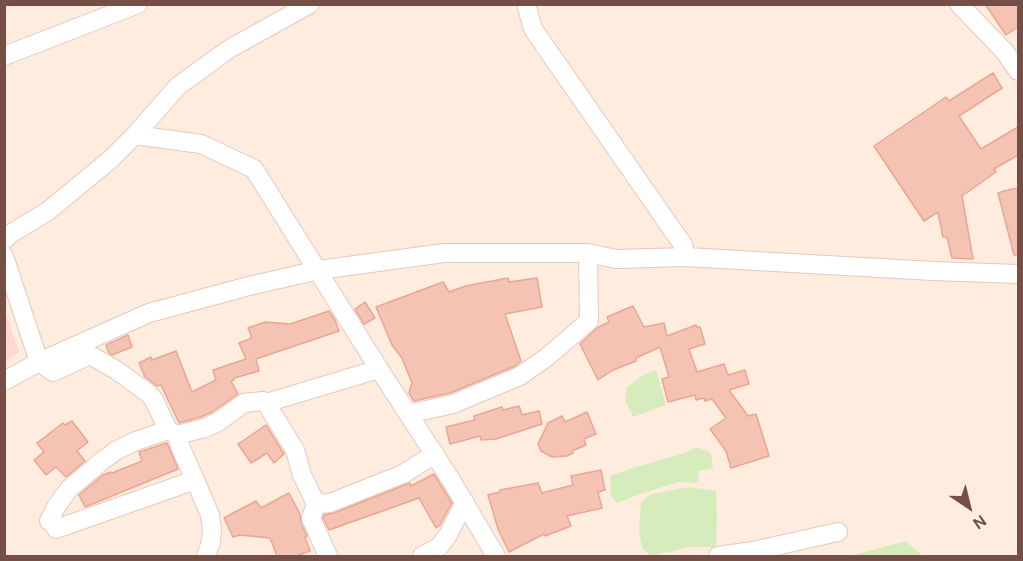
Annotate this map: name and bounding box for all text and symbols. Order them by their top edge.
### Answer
north arrow [939,477,999,537]
text: N [969,510,990,534]

